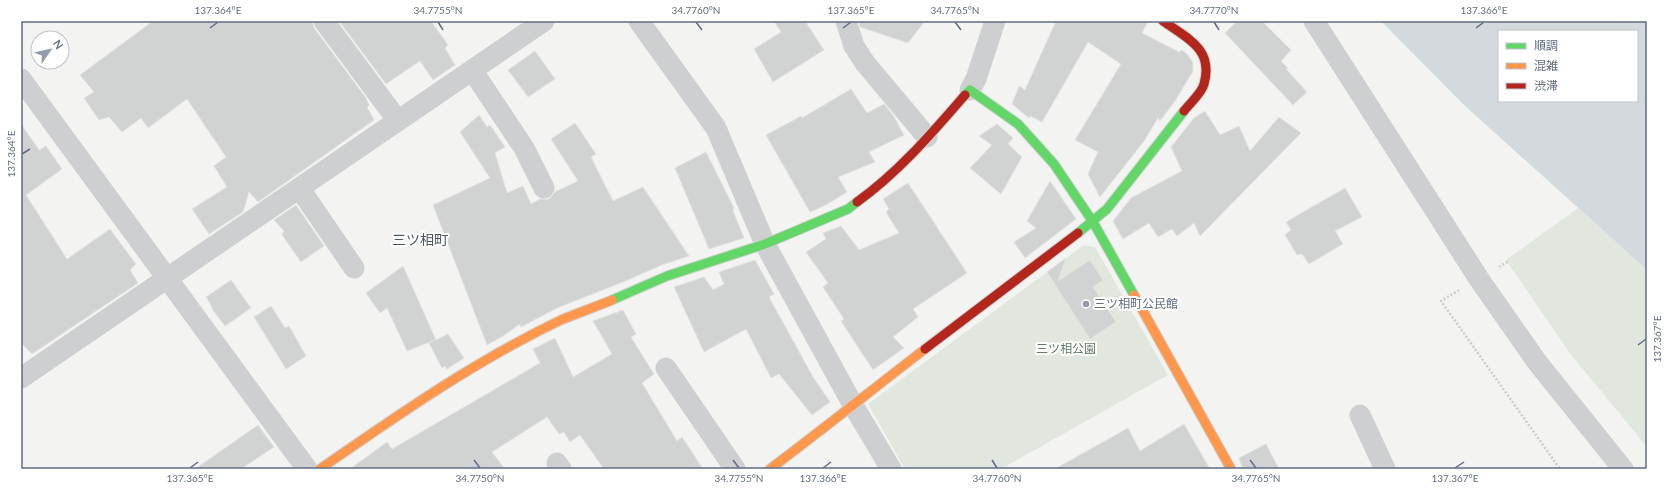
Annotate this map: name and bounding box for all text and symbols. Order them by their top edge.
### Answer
text: 137.364°E [194,4,242,16]
text: 34.7755°N [414,4,462,16]
text: 34.7760°N [672,4,720,16]
text: 137.365°E [827,4,875,16]
text: 34.7765°N [931,4,979,16]
text: 34.7770°N [1190,4,1238,16]
text: 137.366°E [1460,4,1508,16]
north arrow [30,30,70,70]
legend [1498,30,1638,102]
text: N [51,37,66,51]
text: 順調 [1534,38,1558,53]
text: 混雑 [1534,58,1558,73]
text: 渋滞 [1534,78,1558,93]
text: 137.364°E [5,130,17,178]
district label: 三ツ相町 [392,231,448,248]
place label: 三ツ相町公民館 [1094,296,1178,311]
marker: 三ツ相町公民館 [1081,299,1091,309]
text: 137.367°E [1651,315,1663,363]
park label: 三ツ相公園 [1036,341,1096,356]
text: 137.365°E [166,472,214,484]
text: 34.7750°N [456,472,504,484]
text: 34.7755°N [715,472,763,484]
text: 137.366°E [799,472,847,484]
text: 34.7760°N [973,472,1021,484]
text: 34.7765°N [1232,472,1280,484]
text: 137.367°E [1431,472,1479,484]

